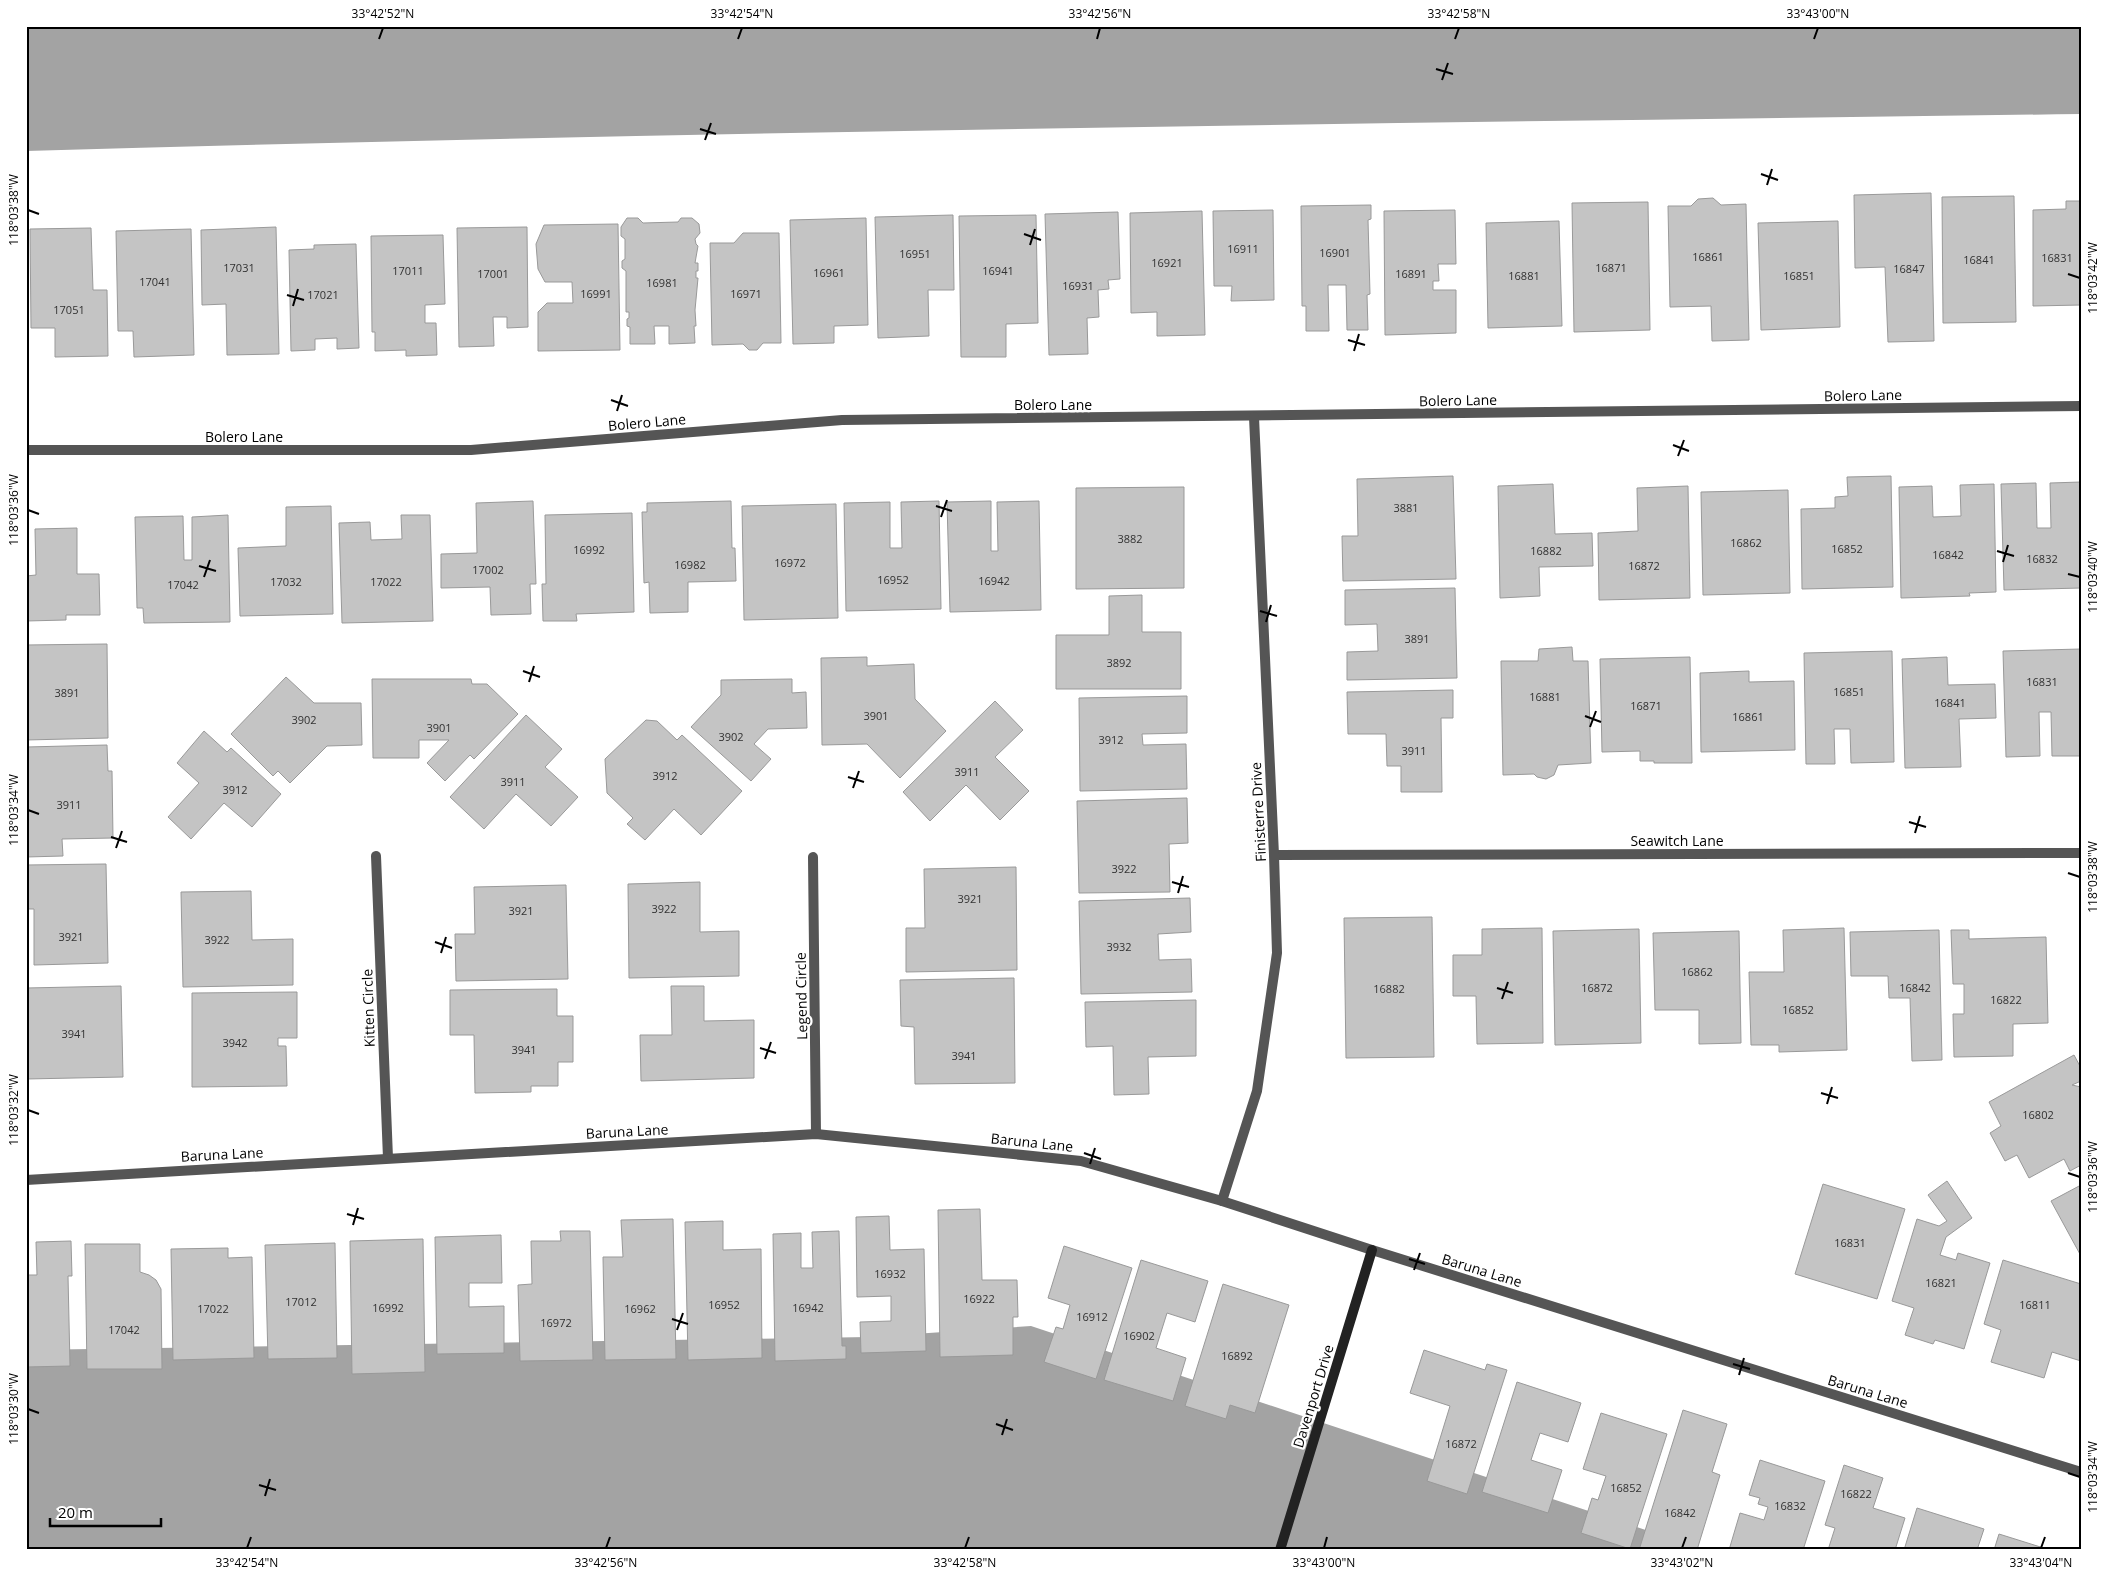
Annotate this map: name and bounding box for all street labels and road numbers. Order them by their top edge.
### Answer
street label: Bolero Lane [1824,385,1902,405]
street label: Bolero Lane [1419,390,1497,410]
street label: Bolero Lane [1014,395,1092,414]
street label: Bolero Lane [607,409,687,435]
street label: Bolero Lane [205,427,283,446]
street label: Finisterre Drive [1246,762,1270,862]
street label: Seawitch Lane [1630,831,1724,850]
street label: Legend Circle [791,952,811,1040]
street label: Kitten Circle [357,968,379,1047]
street label: Baruna Lane [585,1119,669,1143]
street label: Baruna Lane [990,1128,1074,1156]
street label: Baruna Lane [180,1142,264,1166]
street label: Baruna Lane [1440,1249,1524,1291]
street label: Davenport Drive [1288,1342,1338,1450]
street label: Baruna Lane [1826,1370,1910,1412]

